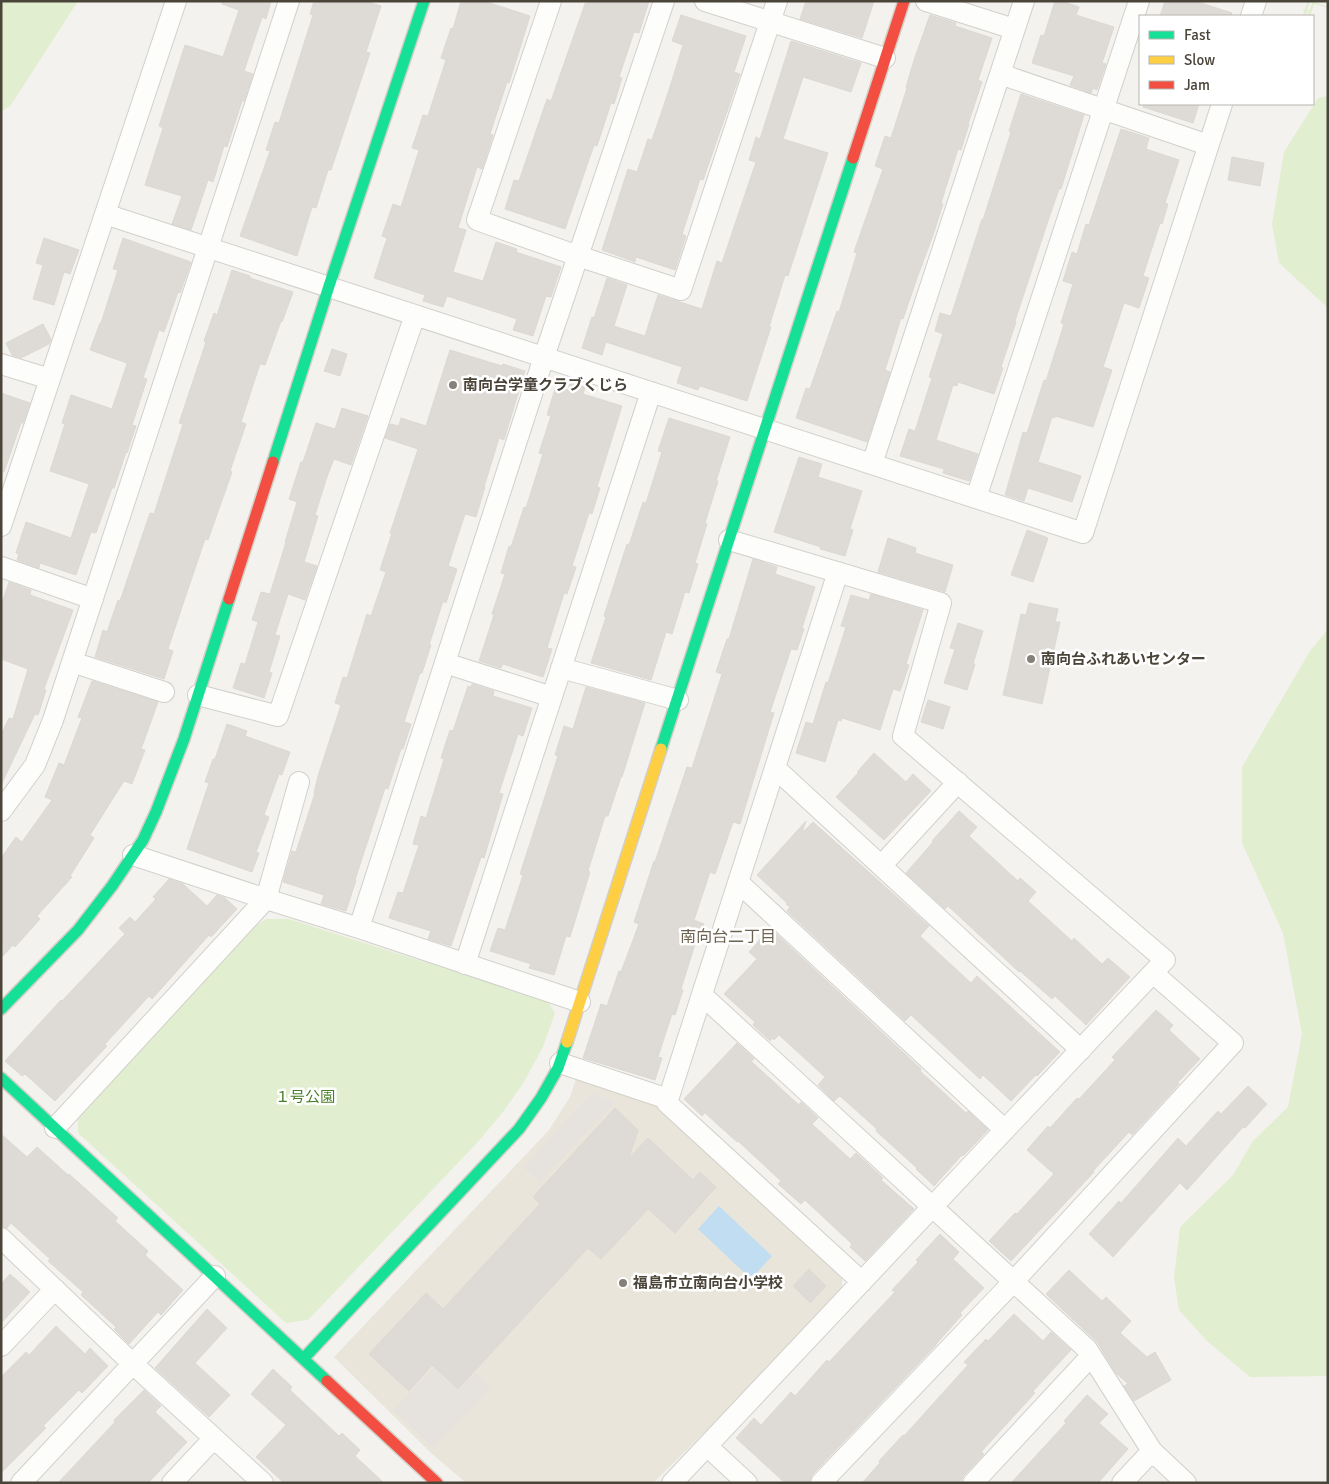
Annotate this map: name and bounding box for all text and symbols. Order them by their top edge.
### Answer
legend [1139,15,1314,105]
text: Fast [1184,26,1211,44]
text: Slow [1184,51,1215,69]
text: Jam [1184,76,1210,94]
place label: 南向台学童クラブくじら [463,376,628,394]
marker: 南向台学童クラブくじら [447,379,459,391]
place label: 南向台ふれあいセンター [1041,650,1206,668]
marker: 南向台ふれあいセンター [1025,653,1037,665]
district label: 南向台二丁目 [680,927,776,947]
park label: １号公園 [275,1088,335,1106]
place label: 福島市立南向台小学校 [632,1274,783,1292]
marker: 福島市立南向台小学校 [617,1277,629,1289]

